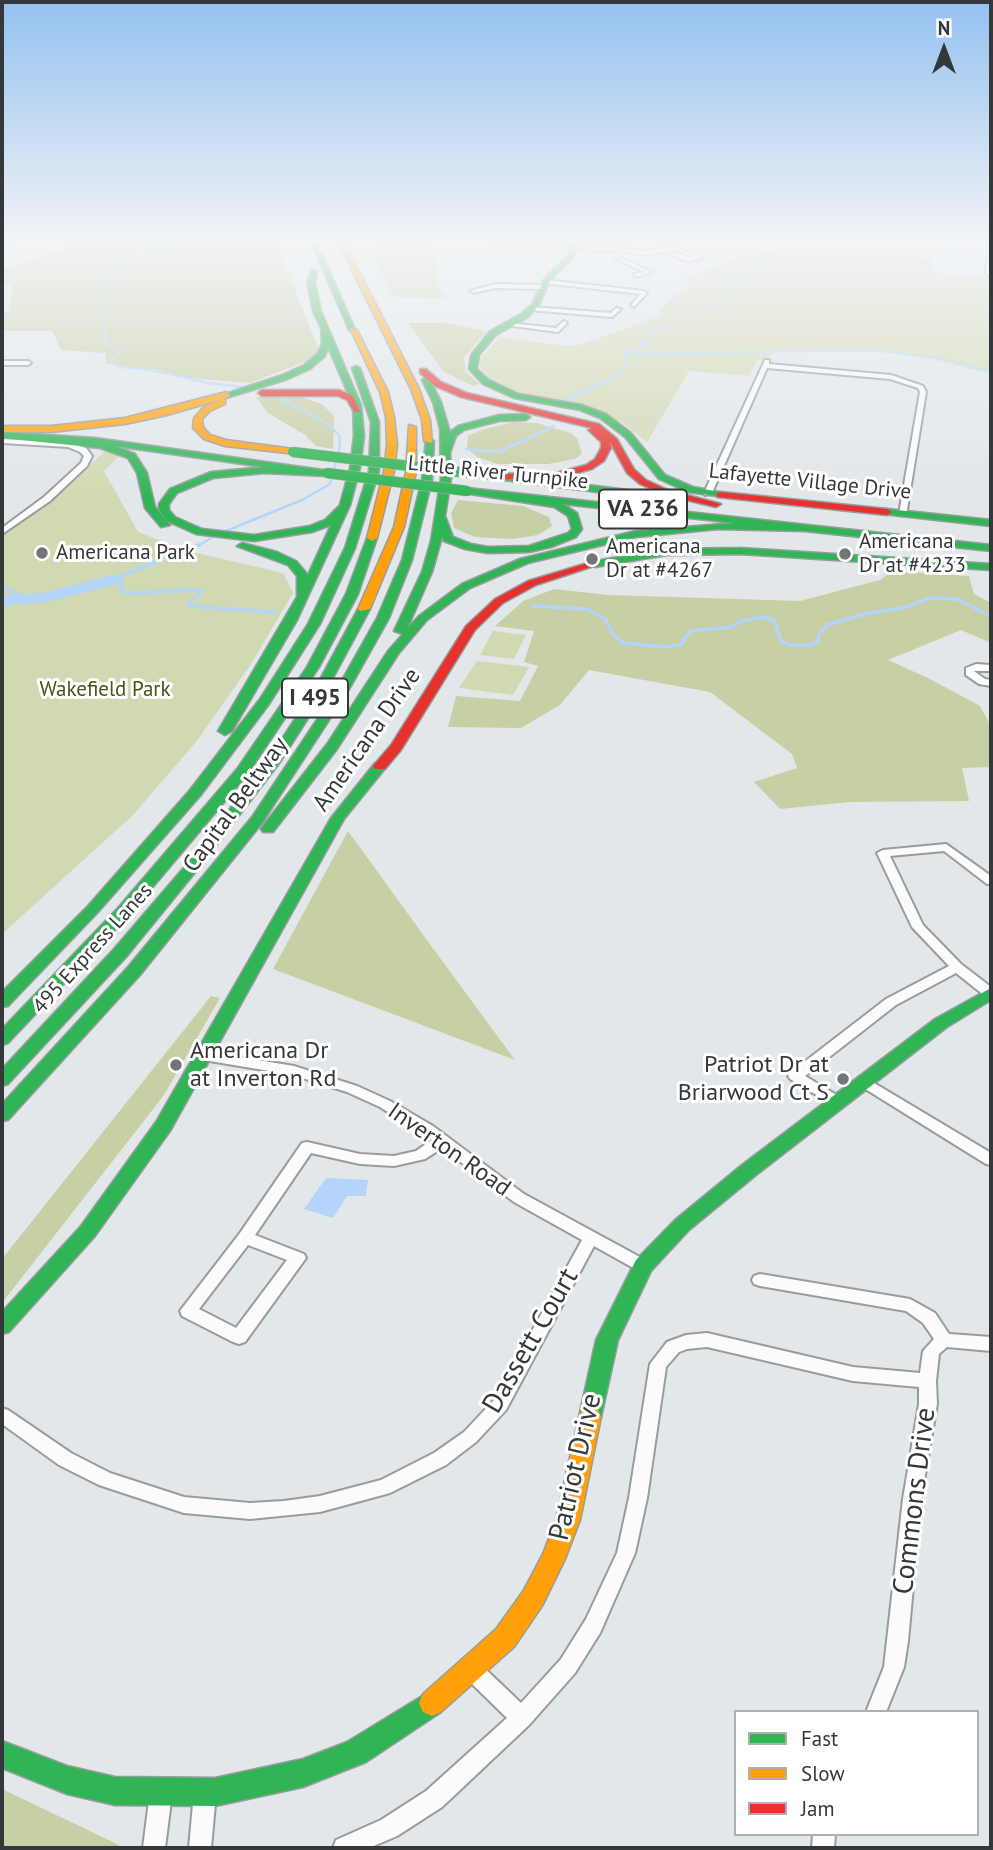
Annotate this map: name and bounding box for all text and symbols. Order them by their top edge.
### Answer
north arrow [909,14,979,84]
text: N [938,16,950,40]
street label: Little River Turnpike [406,451,590,495]
street label: Lafayette Village Drive [708,459,912,505]
road number: VA 236 [599,489,687,528]
place label: Americana Dr at #4233 [859,529,966,579]
place label: Americana Dr at #4267 [606,534,713,584]
place label: Americana Park [56,540,195,566]
marker: Americana Park [34,545,50,561]
marker: Americana Dr at #4233 [837,546,853,562]
marker: Americana Dr at #4267 [584,551,600,567]
street label: Americana Drive [307,663,427,817]
park label: Wakefield Park [39,677,171,703]
road number: I 495 [282,678,348,718]
street label: Capital Beltway [177,732,295,878]
street label: 495 Express Lanes [28,879,158,1019]
place label: Americana Dr at Inverton Rd [190,1037,336,1093]
place label: Patriot Dr at Briarwood Ct S [678,1051,829,1107]
marker: Americana Dr at Inverton Rd [168,1057,184,1073]
marker: Patriot Dr at Briarwood Ct S [835,1071,851,1087]
street label: Inverton Road [382,1097,516,1203]
street label: Dassett Court [476,1263,586,1419]
street label: Patriot Drive [543,1390,609,1544]
street label: Commons Drive [887,1406,943,1596]
legend [734,1710,979,1836]
text: Fast [801,1725,838,1752]
text: Slow [801,1760,845,1787]
text: Jam [801,1795,835,1822]

